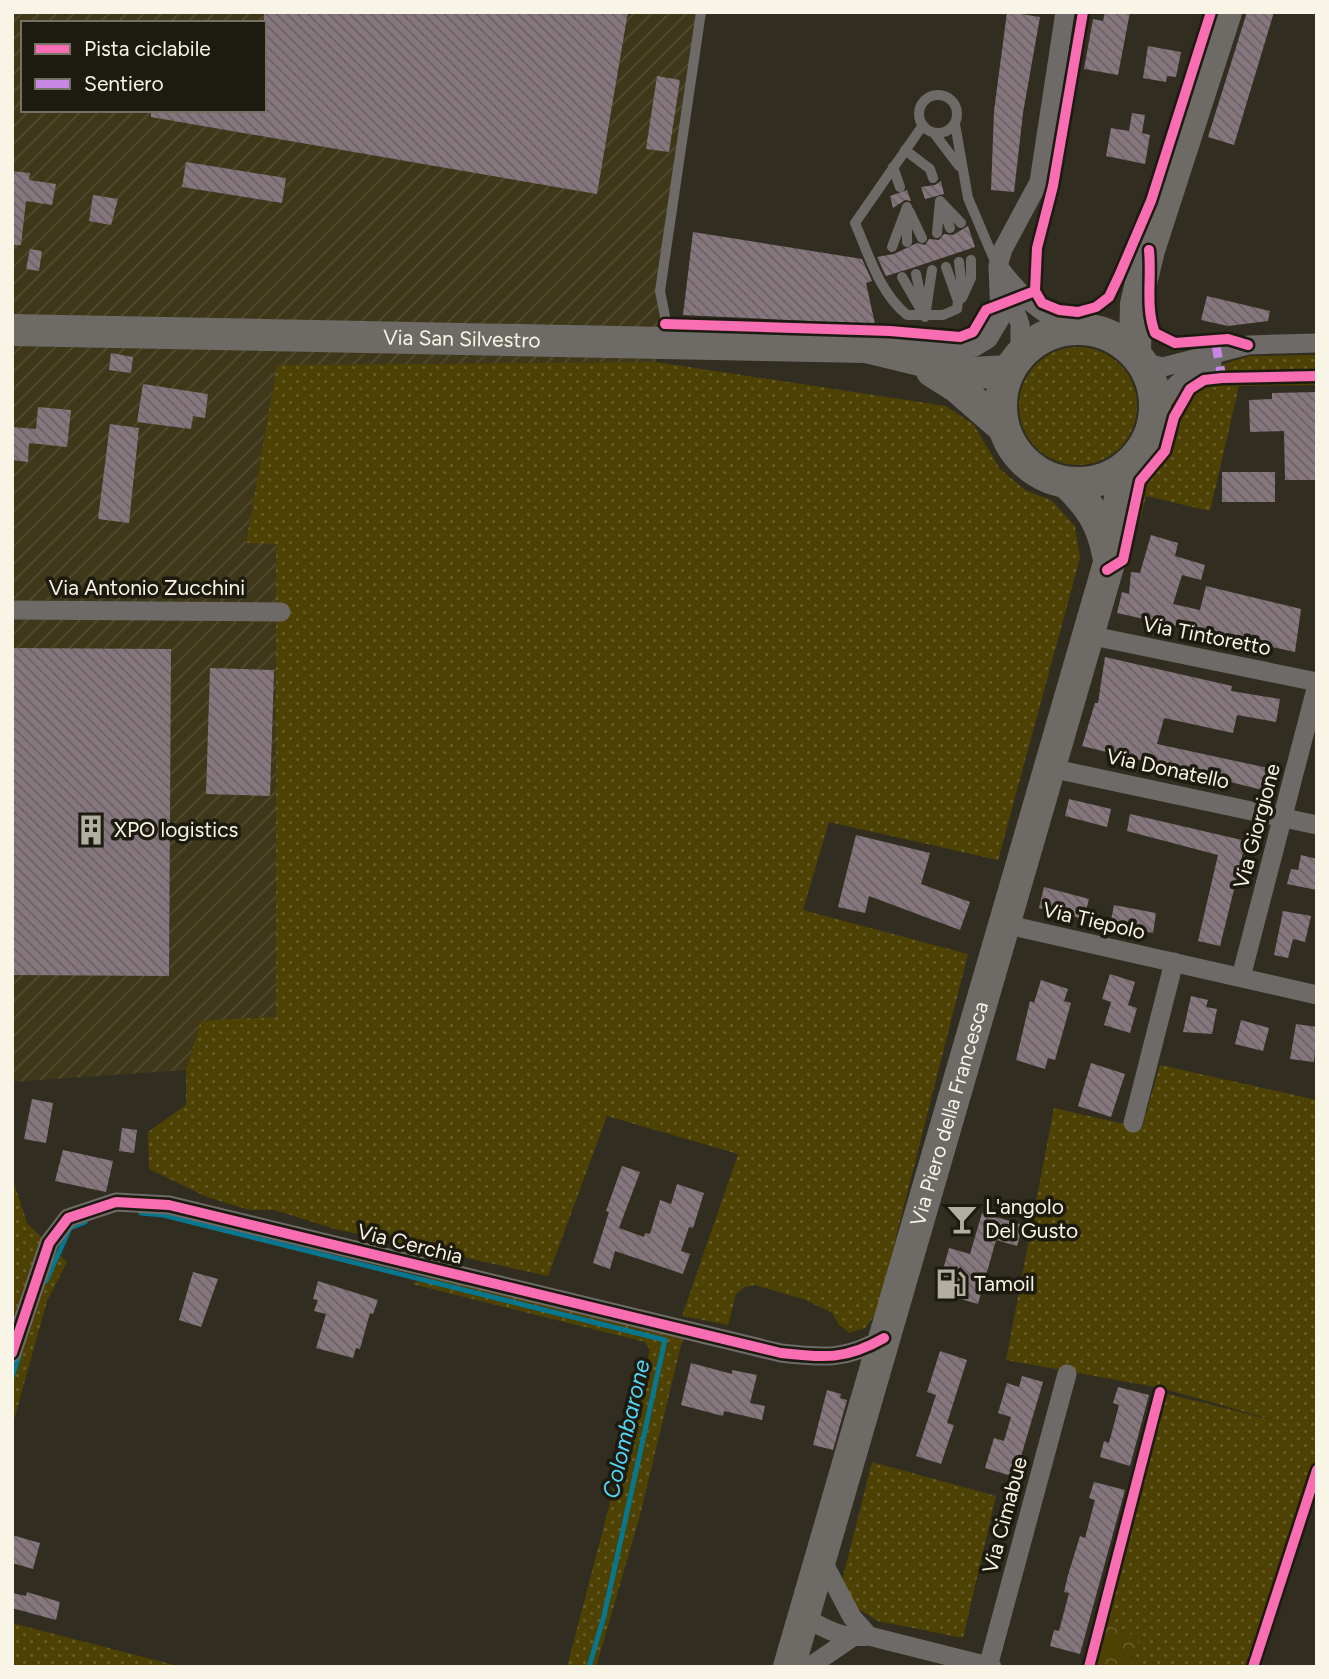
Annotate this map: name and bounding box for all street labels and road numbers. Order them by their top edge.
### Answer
street label: Via San Silvestro [383,324,541,353]
street label: Via Antonio Zucchini [49,575,245,600]
street label: Via Tintoretto [1141,611,1273,660]
street label: Via Donatello [1104,743,1232,794]
street label: Via Giorgione [1228,761,1285,891]
street label: Via Tiepolo [1040,897,1148,944]
street label: Via Piero della Francesca [904,998,993,1229]
street label: Via Cerchia [355,1218,465,1269]
street label: Via Cimabue [977,1454,1032,1576]

